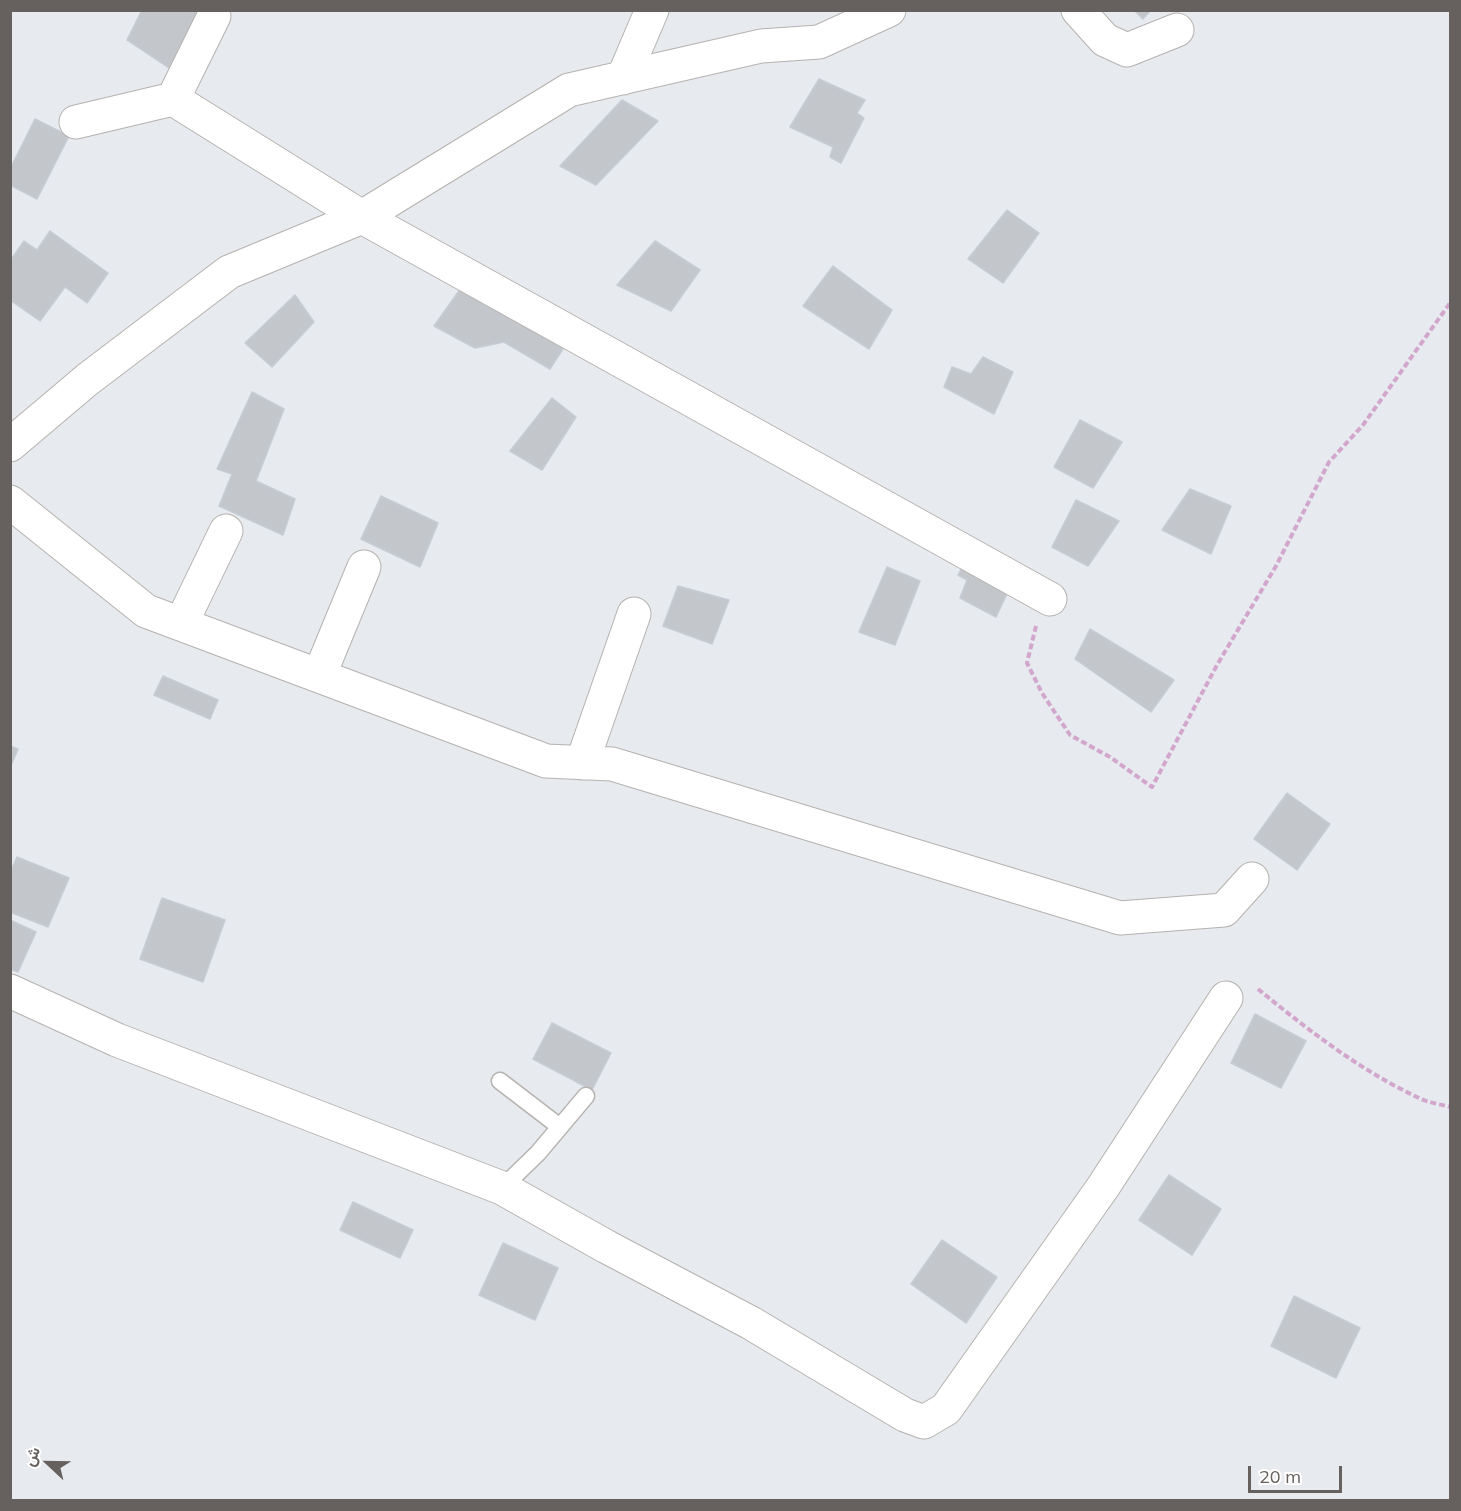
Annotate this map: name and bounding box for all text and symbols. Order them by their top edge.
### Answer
north arrow [18,1433,78,1493]
text: ش [18,1444,44,1469]
scale bar [1251,1454,1346,1492]
text: 20 m [1259,1465,1301,1488]

